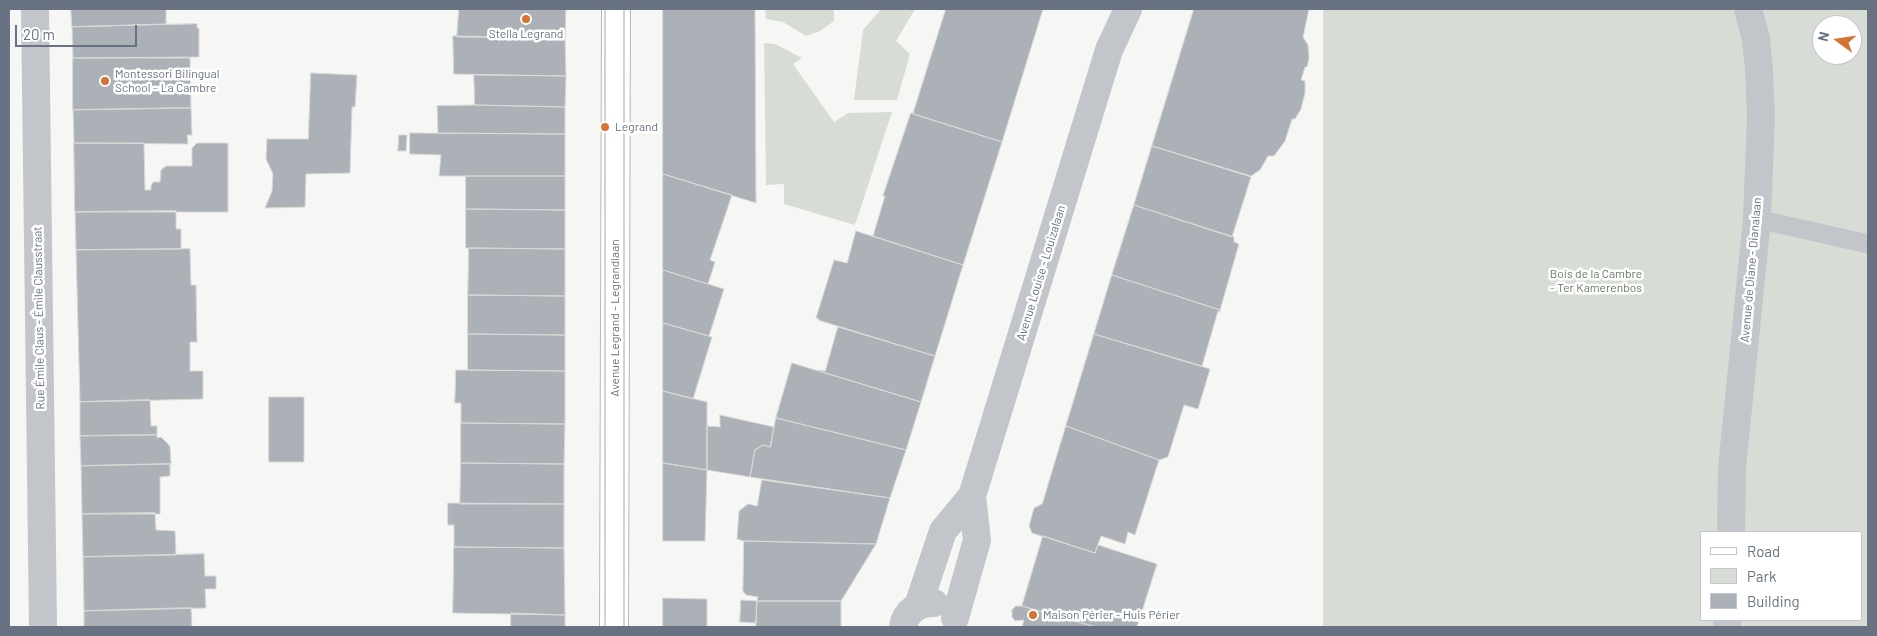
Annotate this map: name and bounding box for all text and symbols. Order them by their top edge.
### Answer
marker: Stella Legrand [520,13,532,25]
scale bar [18,15,140,47]
north arrow [1812,15,1862,65]
text: 20 m [23,25,55,43]
place label: Stella Legrand [489,27,563,41]
text: N [1814,30,1832,43]
place label: Montessori Bilingual School – La Cambre [115,67,219,95]
marker: Montessori Bilingual School – La Cambre [99,75,111,87]
place label: Legrand [615,120,658,134]
marker: Legrand [599,121,611,133]
street label: Avenue de Diane - Dianalaan [1737,197,1765,343]
street label: Avenue Louise - Louizalaan [1014,204,1068,342]
street label: Rue Émile Claus - Émile Clausstraat [30,226,48,410]
street label: Avenue Legrand - Legrandlaan [608,239,622,397]
park label: Bois de la Cambre - Ter Kamerenbos [1550,267,1642,295]
legend [1700,531,1862,621]
text: Road [1747,542,1780,560]
text: Park [1747,567,1776,585]
text: Building [1747,592,1800,610]
place label: Maison Périer - Huis Périer [1043,608,1180,622]
marker: Maison Périer - Huis Périer [1027,609,1039,621]

